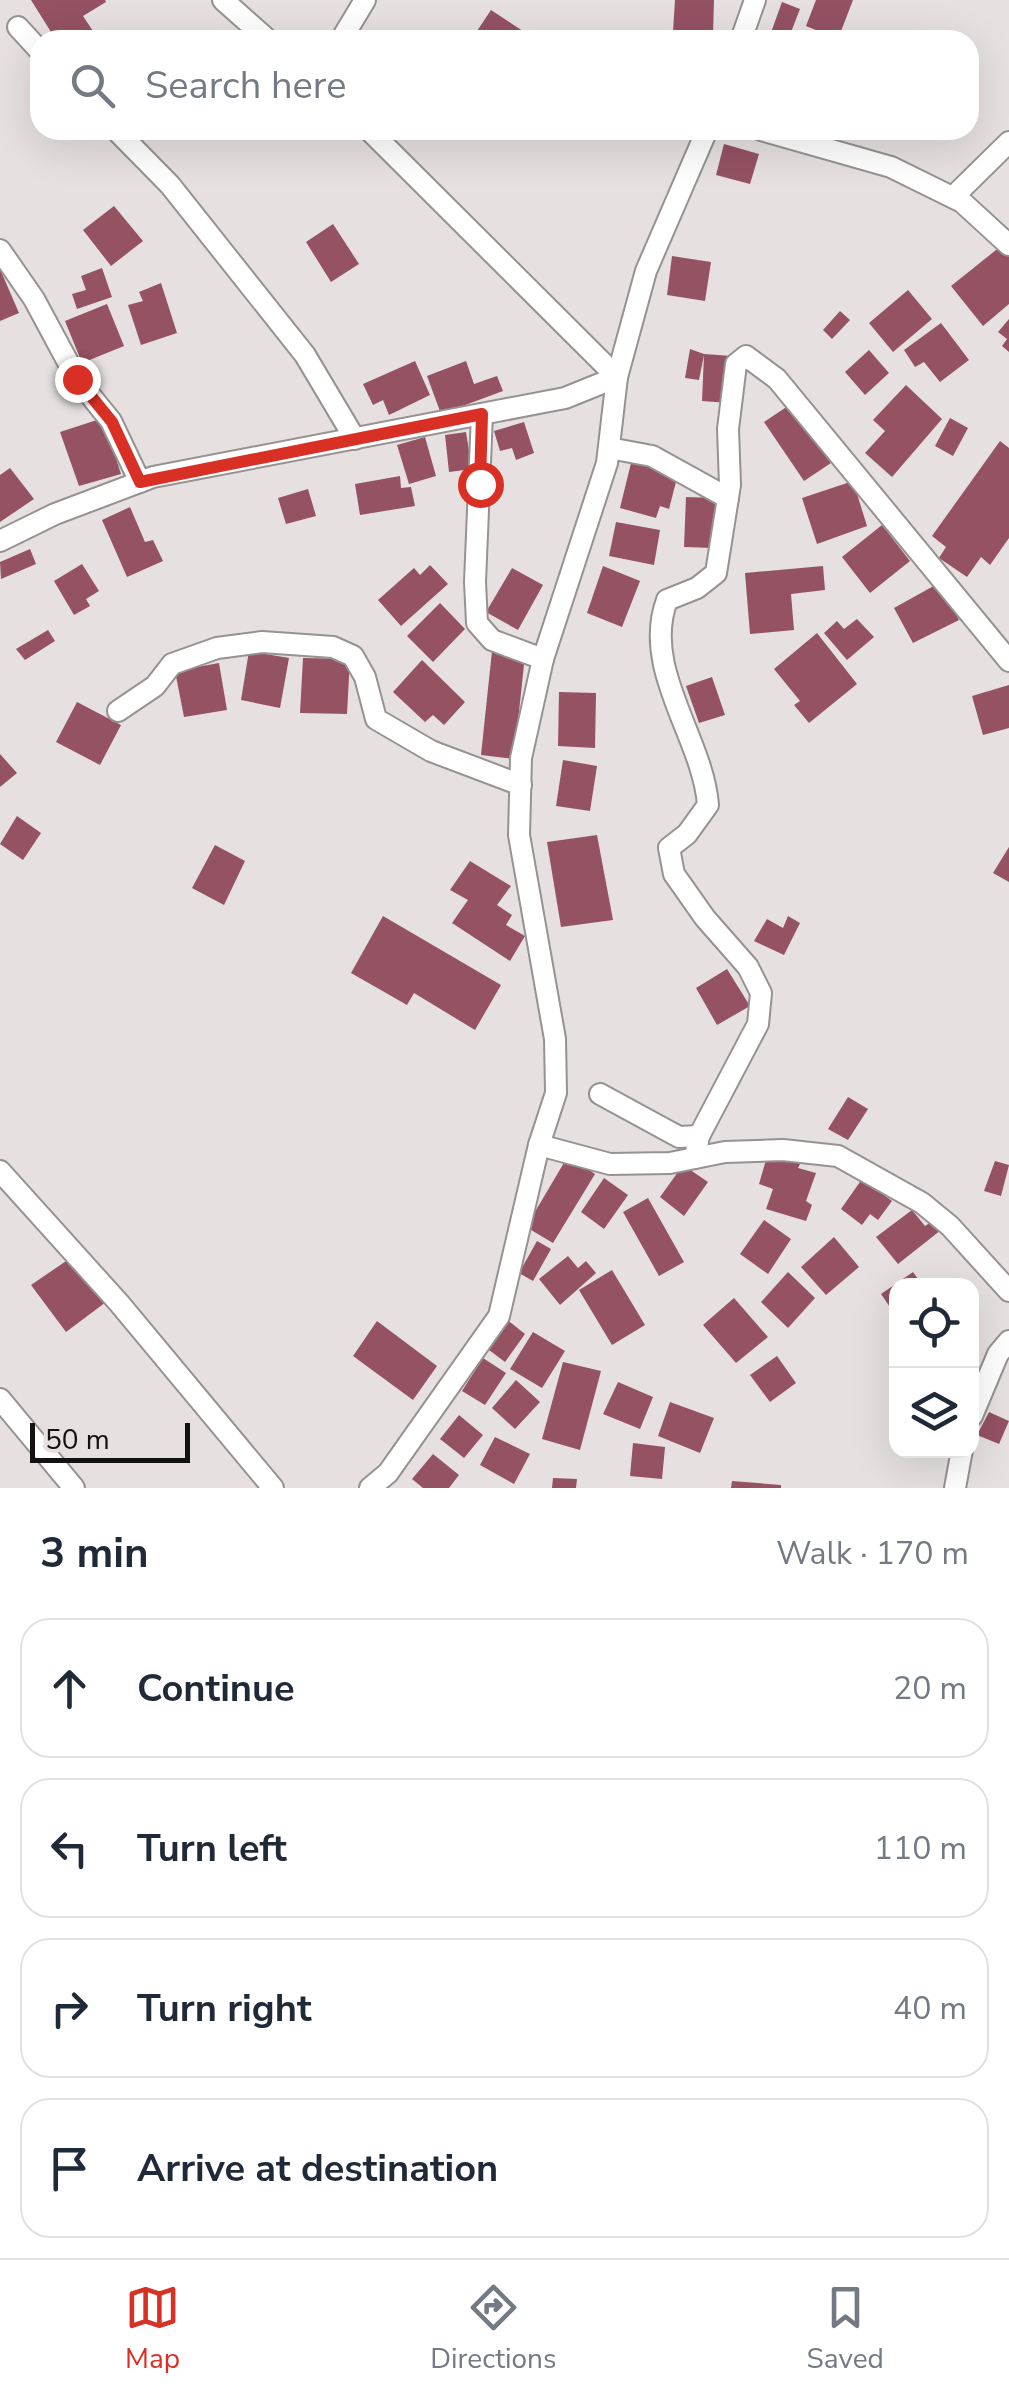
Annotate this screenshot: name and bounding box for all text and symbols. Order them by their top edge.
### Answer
search box [30,30,979,140]
icon: search [65,58,120,113]
text: Search here [145,60,346,111]
route end [55,357,101,403]
route start [458,462,504,508]
map controls [889,1278,979,1458]
button: locate [889,1278,979,1368]
button: layers [889,1368,979,1458]
scale bar [30,1418,190,1462]
text: 50 m [45,1421,110,1459]
text: 3 min [40,1525,149,1582]
text: Walk · 170 m [776,1532,969,1575]
icon: ahead [42,1661,97,1716]
text: Continue [137,1663,295,1714]
text: 20 m [893,1667,967,1710]
icon: left [42,1821,97,1876]
text: Turn left [137,1823,287,1874]
text: 110 m [874,1827,967,1870]
icon: right [42,1981,97,2036]
text: Turn right [137,1983,312,2034]
text: 40 m [893,1987,967,2030]
icon: arrive [42,2141,97,2196]
text: Arrive at destination [137,2143,498,2194]
tab: Map [125,2280,180,2378]
tab: Directions [430,2280,556,2378]
tab: Saved [807,2280,884,2378]

